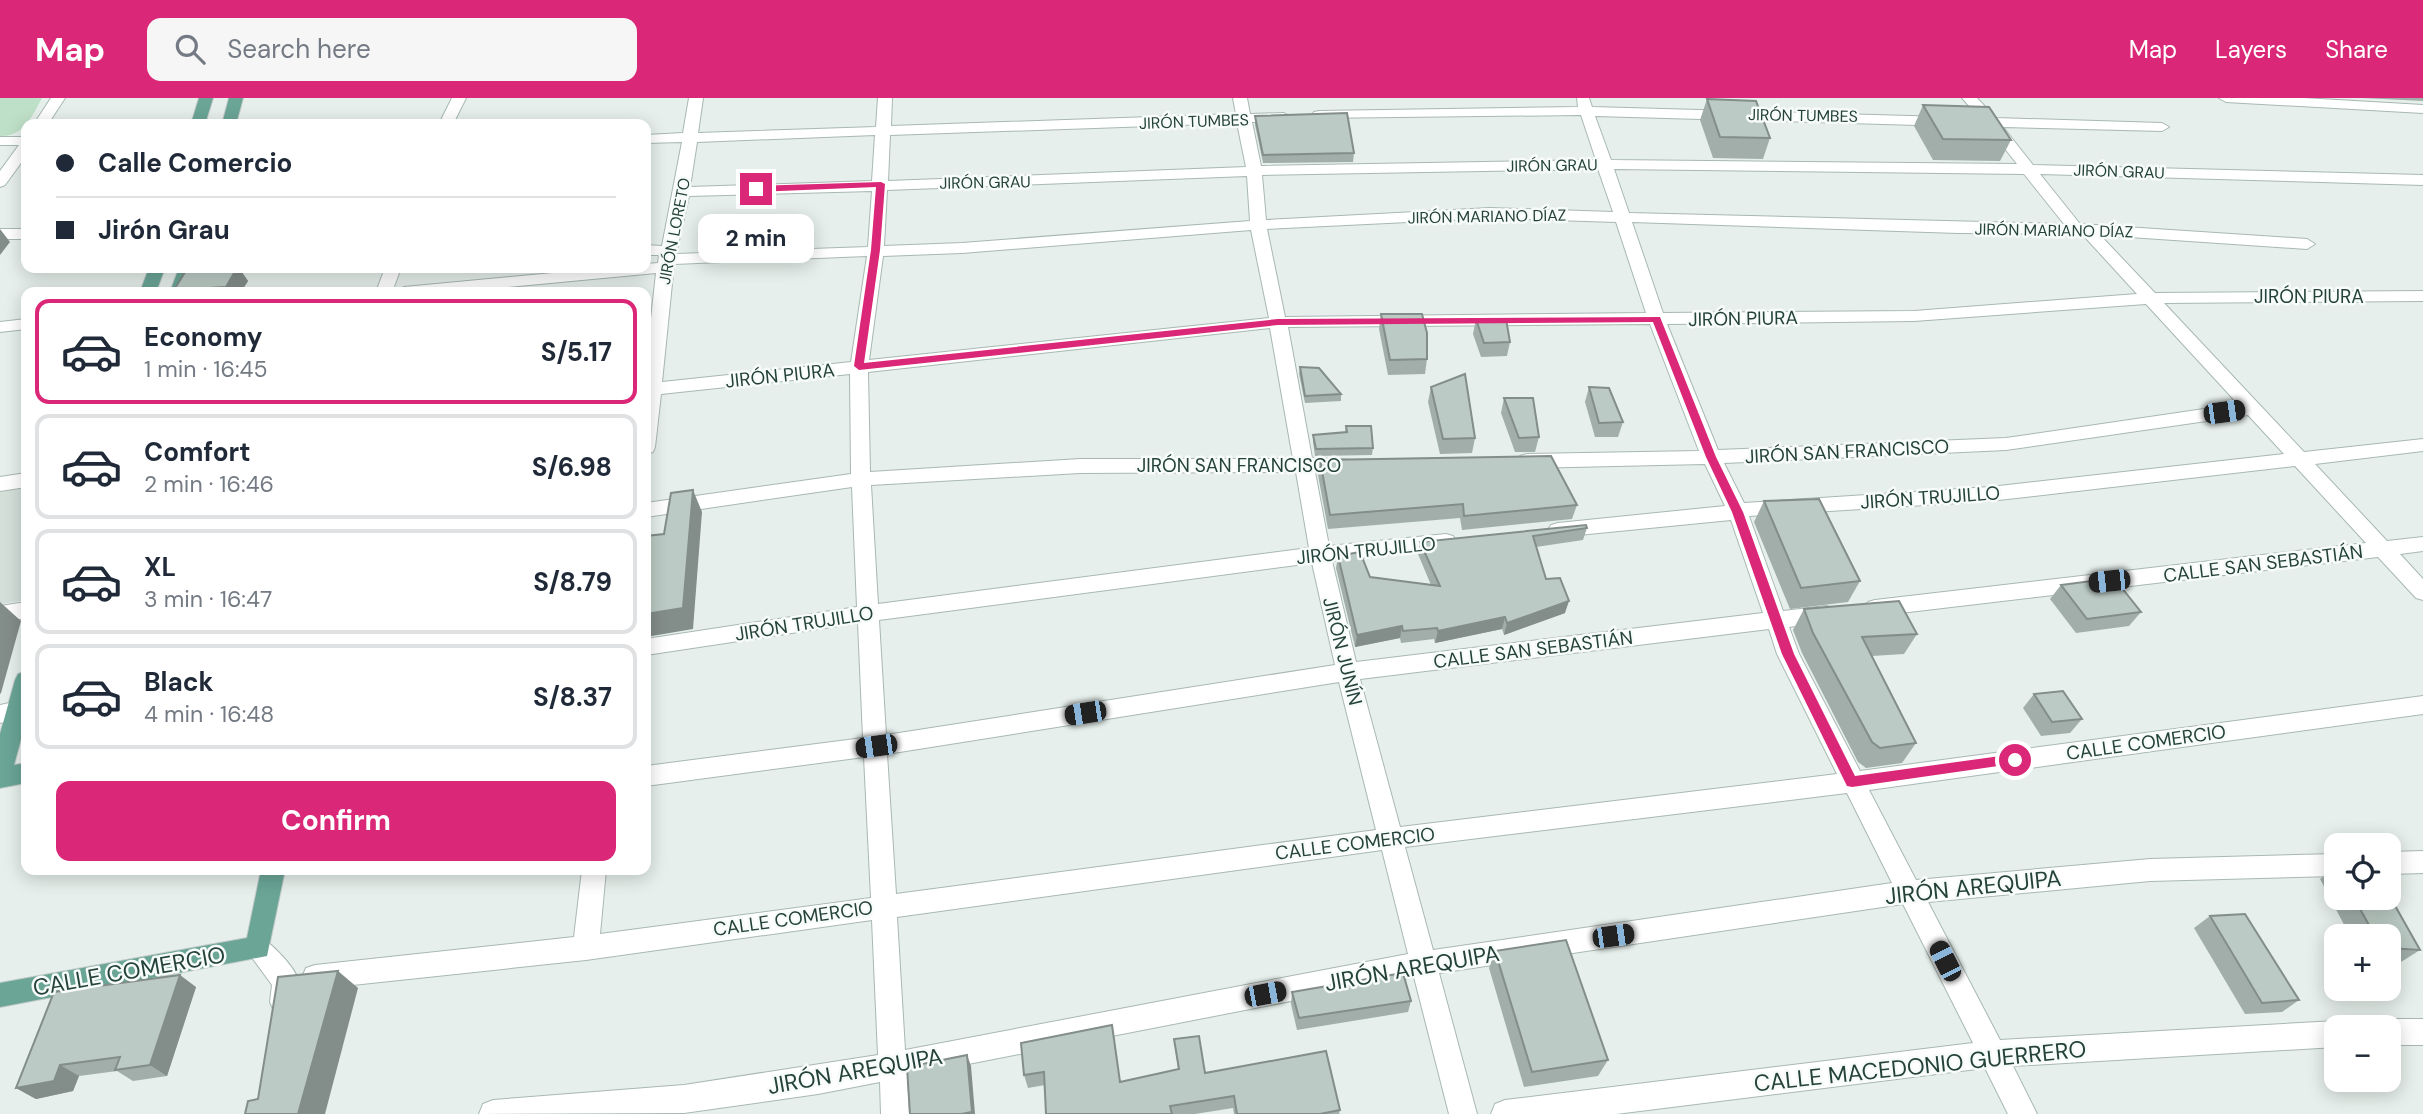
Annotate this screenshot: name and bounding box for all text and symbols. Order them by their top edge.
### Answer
search box [147,18,637,81]
text: Map [35,28,105,71]
icon: search [171,30,209,68]
text: Search here [227,32,371,66]
text: Map [2129,34,2177,65]
text: Layers [2215,34,2287,65]
text: Share [2325,34,2388,65]
street label: JIRÓN TUMBES [1748,104,1858,127]
street label: JIRÓN TUMBES [1139,109,1249,134]
text: Calle Comercio [98,146,292,180]
street label: JIRÓN GRAU [1506,154,1598,177]
street label: JIRÓN GRAU [2073,159,2165,184]
street label: JIRÓN GRAU [939,171,1031,194]
route end [740,173,772,205]
street label: JIRÓN LORETO [654,176,695,286]
street label: JIRÓN MARIANO DÍAZ [1408,205,1567,228]
text: Jirón Grau [98,213,230,247]
callout: 2 min [698,214,814,262]
street label: JIRÓN MARIANO DÍAZ [1974,219,2133,242]
text: 2 min [726,223,786,253]
street label: JIRÓN PIURA [2254,284,2364,309]
street label: JIRÓN PIURA [1688,305,1799,332]
icon: car [60,320,123,383]
text: Economy [144,320,262,354]
text: S/5.17 [541,335,612,369]
text: 1 min · 16:45 [144,354,268,384]
street label: JIRÓN PIURA [724,357,836,394]
car [2202,399,2247,425]
street label: JIRÓN SAN FRANCISCO [1744,434,1950,469]
icon: car [60,435,123,498]
text: Comfort [144,435,250,469]
text: S/6.98 [532,450,612,484]
street label: JIRÓN SAN FRANCISCO [1137,453,1341,478]
text: 2 min · 16:46 [144,469,274,499]
street label: JIRÓN TRUJILLO [1859,480,2001,515]
street label: JIRÓN TRUJILLO [1295,531,1437,570]
street label: CALLE SAN SEBASTIÁN [2162,539,2364,588]
icon: car [60,550,123,613]
text: XL [144,550,176,584]
text: S/8.79 [533,565,612,599]
car [2088,568,2131,594]
text: 3 min · 16:47 [144,584,272,614]
street label: JIRÓN JUNÍN [1317,594,1368,708]
street label: JIRÓN TRUJILLO [733,600,875,647]
street label: CALLE SAN SEBASTIÁN [1432,625,1634,674]
icon: car [60,665,123,728]
text: Black [144,665,214,699]
text: S/8.37 [533,680,612,714]
text: 4 min · 16:48 [144,699,274,729]
car [1063,699,1108,727]
street label: CALLE COMERCIO [2065,719,2227,766]
car [854,733,899,759]
route start [1999,744,2031,776]
button: Confirm [56,781,616,861]
street label: CALLE COMERCIO [1274,821,1436,866]
map controls [2324,833,2401,1092]
button: locate [2324,833,2401,910]
street label: JIRÓN AREQUIPA [1883,863,2063,911]
street label: CALLE COMERCIO [712,895,874,942]
car [1591,923,1636,949]
button: + [2324,924,2401,1001]
street label: JIRÓN AREQUIPA [1322,938,1502,998]
car [1927,938,1964,984]
street label: CALLE COMERCIO [31,939,227,1003]
car [1243,980,1288,1008]
button: − [2324,1015,2401,1092]
street label: CALLE MACEDONIO GUERRERO [1752,1034,2088,1098]
street label: JIRÓN AREQUIPA [765,1041,945,1101]

